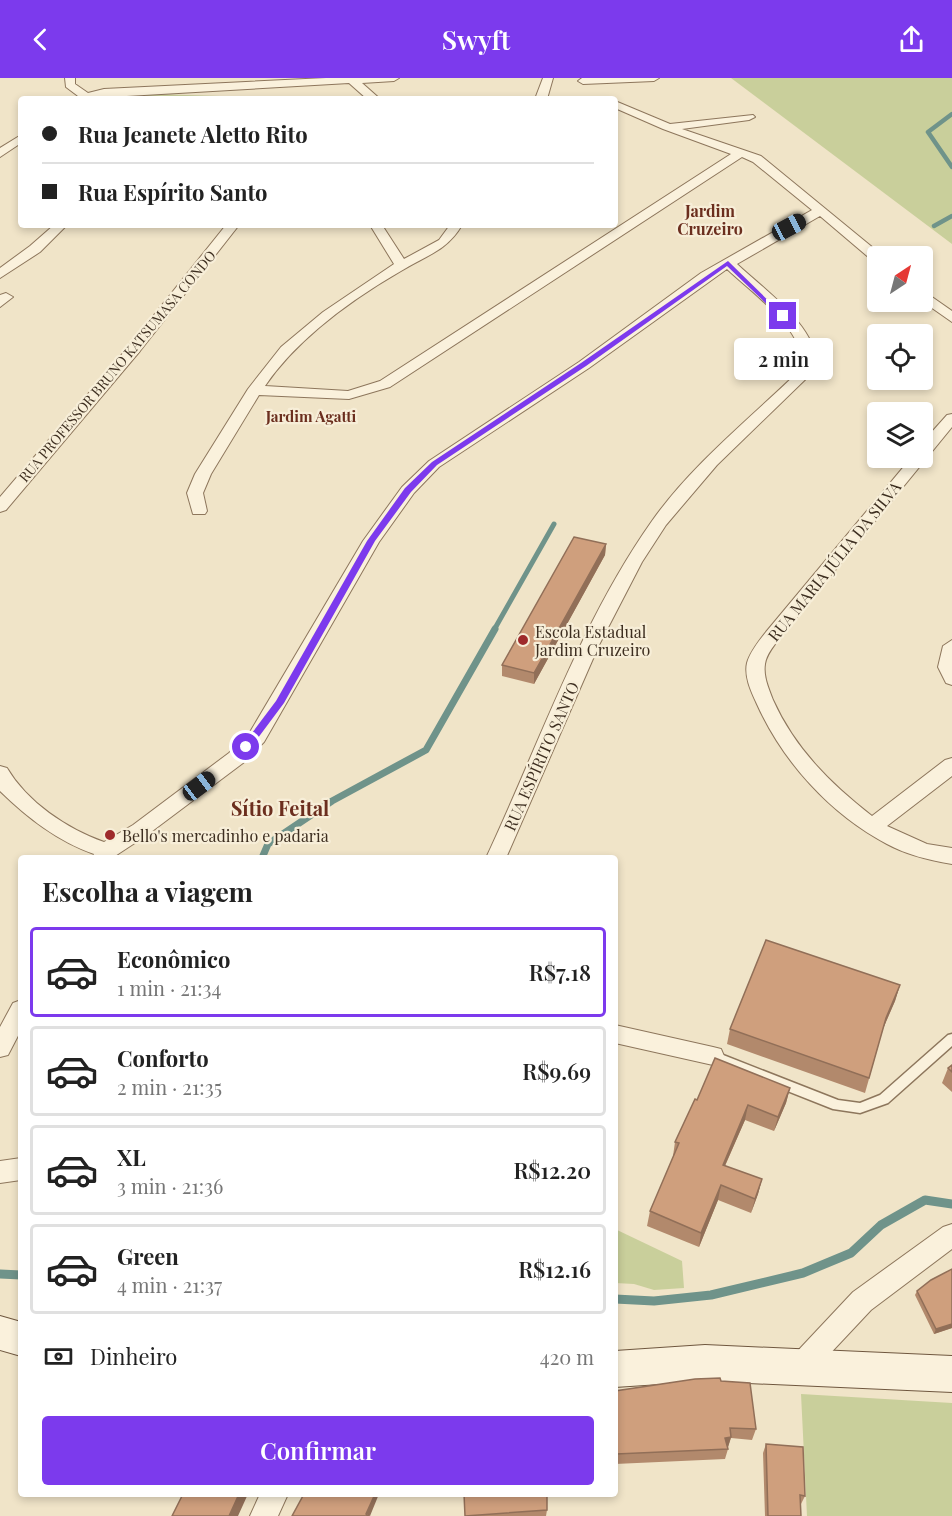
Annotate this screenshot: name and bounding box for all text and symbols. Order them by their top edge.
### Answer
text: Swyft [442,21,510,57]
icon: back [24,23,57,56]
icon: share [895,23,928,56]
text: Rua Jeanete Aletto Rito [78,119,308,149]
text: Rua Espírito Santo [78,177,268,207]
district label: Jardim Cruzeiro [677,200,743,239]
car [769,211,809,243]
street label: RUA PROFESSOR BRUNO KATSUMASA CONDO [14,246,220,486]
north arrow [867,246,933,312]
map controls [867,246,933,468]
route end [769,302,796,329]
button: locate [867,324,933,390]
callout: 2 min [734,337,832,379]
text: 2 min [758,345,809,372]
button: layers [867,402,933,468]
district label: Jardim Agatti [265,406,357,426]
street label: RUA MARIA JÚLIA DA SILVA [763,476,906,645]
place label: Escola Estadual Jardim Cruzeiro [534,621,650,660]
marker: Escola Estadual Jardim Cruzeiro [516,633,530,647]
street label: RUA ESPÍRITO SANTO [499,678,583,834]
route start [232,733,259,760]
car [179,768,219,804]
district label: Sítio Feital [231,794,329,821]
place label: Bello's mercadinho e padaria [122,825,329,846]
marker: Bello's mercadinho e padaria [103,828,117,842]
text: Escolha a viagem [42,873,253,909]
text: Econômico [117,944,230,974]
icon: car [45,945,99,999]
text: R$7.18 [529,957,591,987]
text: 1 min · 21:34 [117,974,221,1001]
text: Conforto [117,1043,209,1073]
icon: car [45,1044,99,1098]
text: R$9.69 [522,1056,591,1086]
text: 2 min · 21:35 [117,1073,222,1100]
text: XL [117,1142,146,1172]
icon: car [45,1143,99,1197]
text: R$12.20 [513,1155,591,1185]
text: 3 min · 21:36 [117,1172,223,1199]
text: Green [117,1241,179,1271]
icon: car [45,1242,99,1296]
text: R$12.16 [518,1254,591,1284]
text: 4 min · 21:37 [117,1271,222,1298]
icon: cash [42,1340,75,1373]
text: Dinheiro [90,1341,177,1371]
text: 420 m [540,1343,594,1370]
button: Confirmar [42,1416,594,1485]

